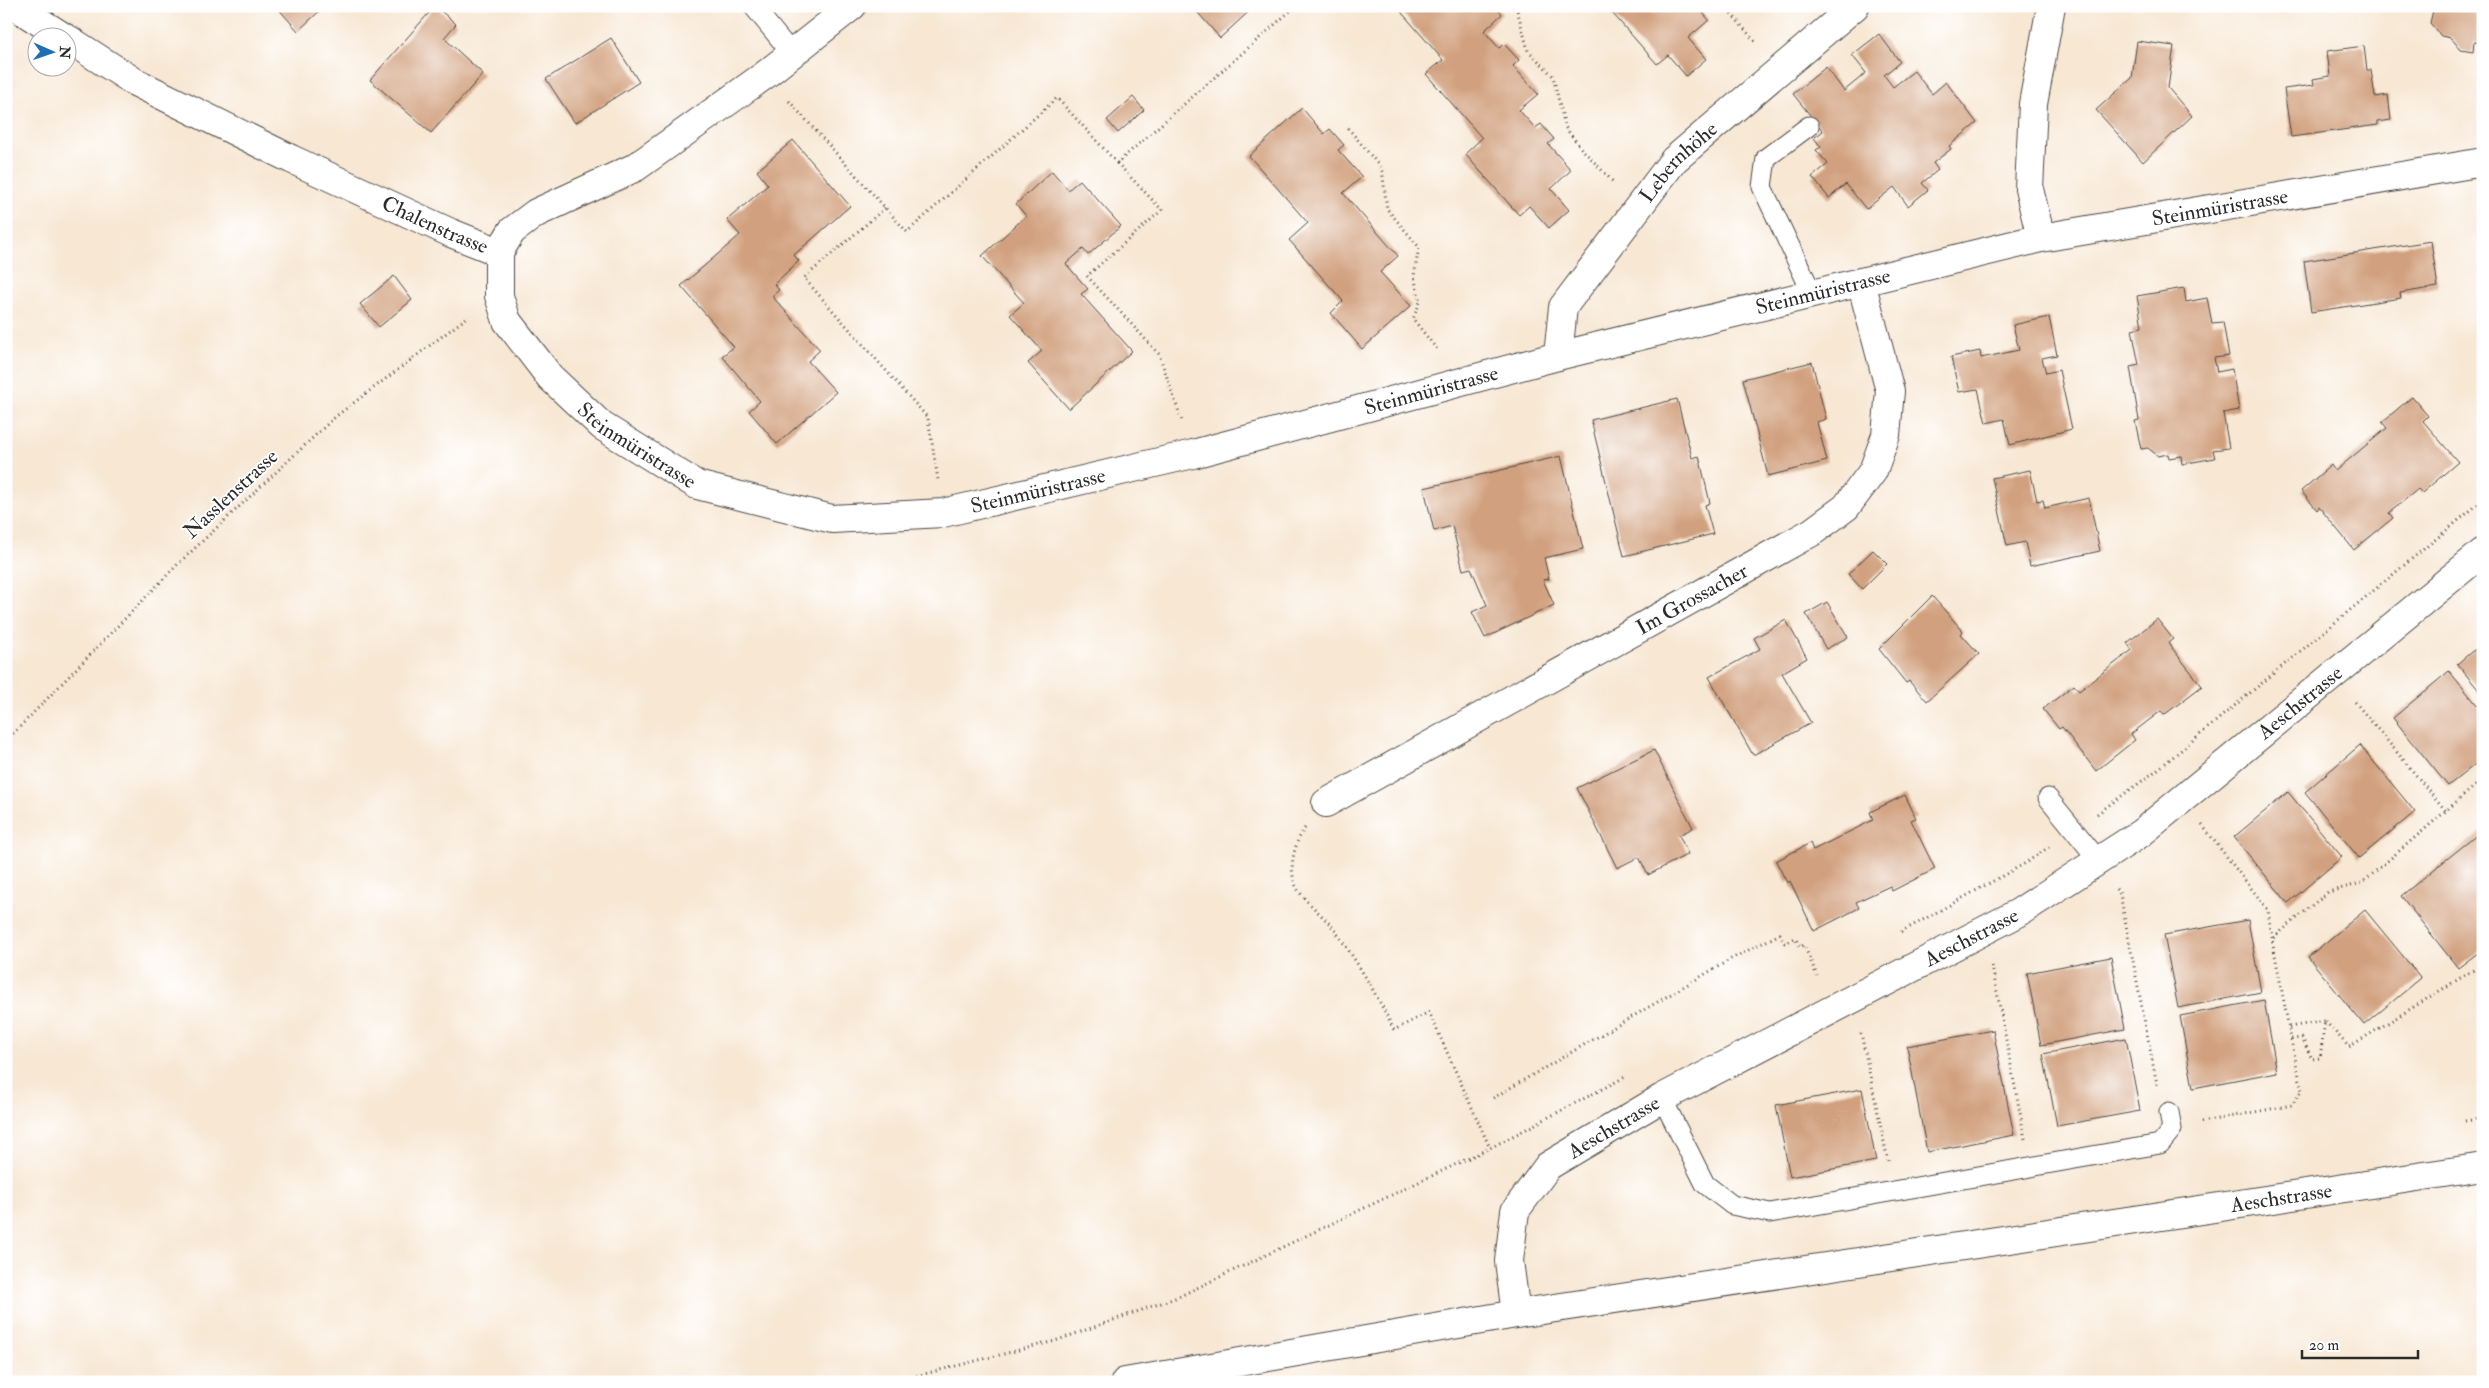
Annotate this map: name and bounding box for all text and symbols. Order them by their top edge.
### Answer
north arrow [28,28,78,78]
text: N [56,45,73,59]
street label: Lebernhöhe [1633,115,1723,208]
street label: Steinmüristrasse [2150,182,2290,232]
street label: Chalenstrasse [378,189,492,260]
street label: Steinmüristrasse [1753,262,1893,321]
street label: Steinmüristrasse [1361,359,1501,421]
street label: Steinmüristrasse [571,396,702,495]
street label: Nasslenstrasse [178,443,284,545]
street label: Steinmüristrasse [968,462,1108,520]
street label: Im Grossacher [1631,557,1753,641]
street label: Aeschstrasse [2251,659,2348,746]
street label: Aeschstrasse [1919,902,2023,973]
street label: Aeschstrasse [1562,1089,1665,1165]
street label: Aeschstrasse [2228,1177,2334,1219]
scale bar [2302,1328,2418,1360]
text: 20 m [2309,1336,2339,1355]

